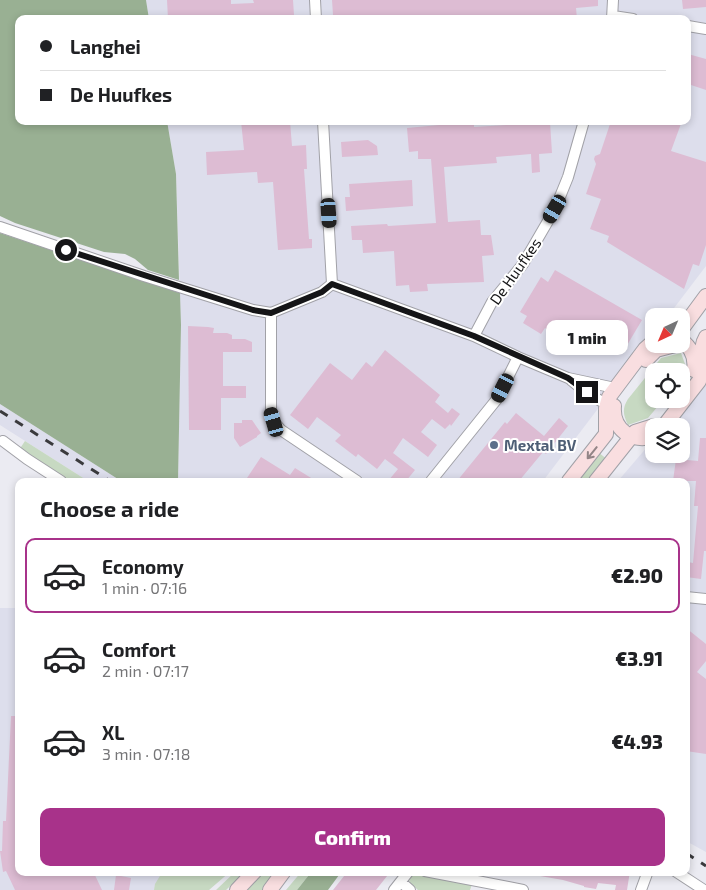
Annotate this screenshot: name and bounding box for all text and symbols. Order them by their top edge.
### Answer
text: Langhei [70,35,141,58]
text: De Huufkes [70,83,172,106]
car [541,192,568,226]
car [320,198,337,228]
street label: De Huufkes [485,234,545,308]
route start [55,239,77,261]
north arrow [645,308,690,352]
map controls [645,308,690,463]
callout: 1 min [546,320,628,354]
text: 1 min [567,328,607,347]
button: locate [645,363,690,408]
car [489,371,516,405]
route end [576,381,598,403]
car [262,406,285,438]
button: layers [645,418,690,463]
place label: Mextal BV [504,436,577,454]
marker: Mextal BV [488,439,500,451]
one-way arrow [586,446,597,459]
text: Choose a ride [40,495,179,521]
icon: car [42,553,87,598]
text: Economy [102,555,184,578]
text: €2.90 [611,564,663,587]
text: 1 min · 07:16 [102,578,187,597]
icon: car [42,636,87,681]
text: Comfort [102,638,176,661]
text: €3.91 [615,647,663,670]
text: 2 min · 07:17 [102,661,189,680]
icon: car [42,719,87,764]
text: XL [102,721,124,744]
text: €4.93 [611,730,663,753]
text: 3 min · 07:18 [102,744,190,763]
button: Confirm [40,808,665,866]

